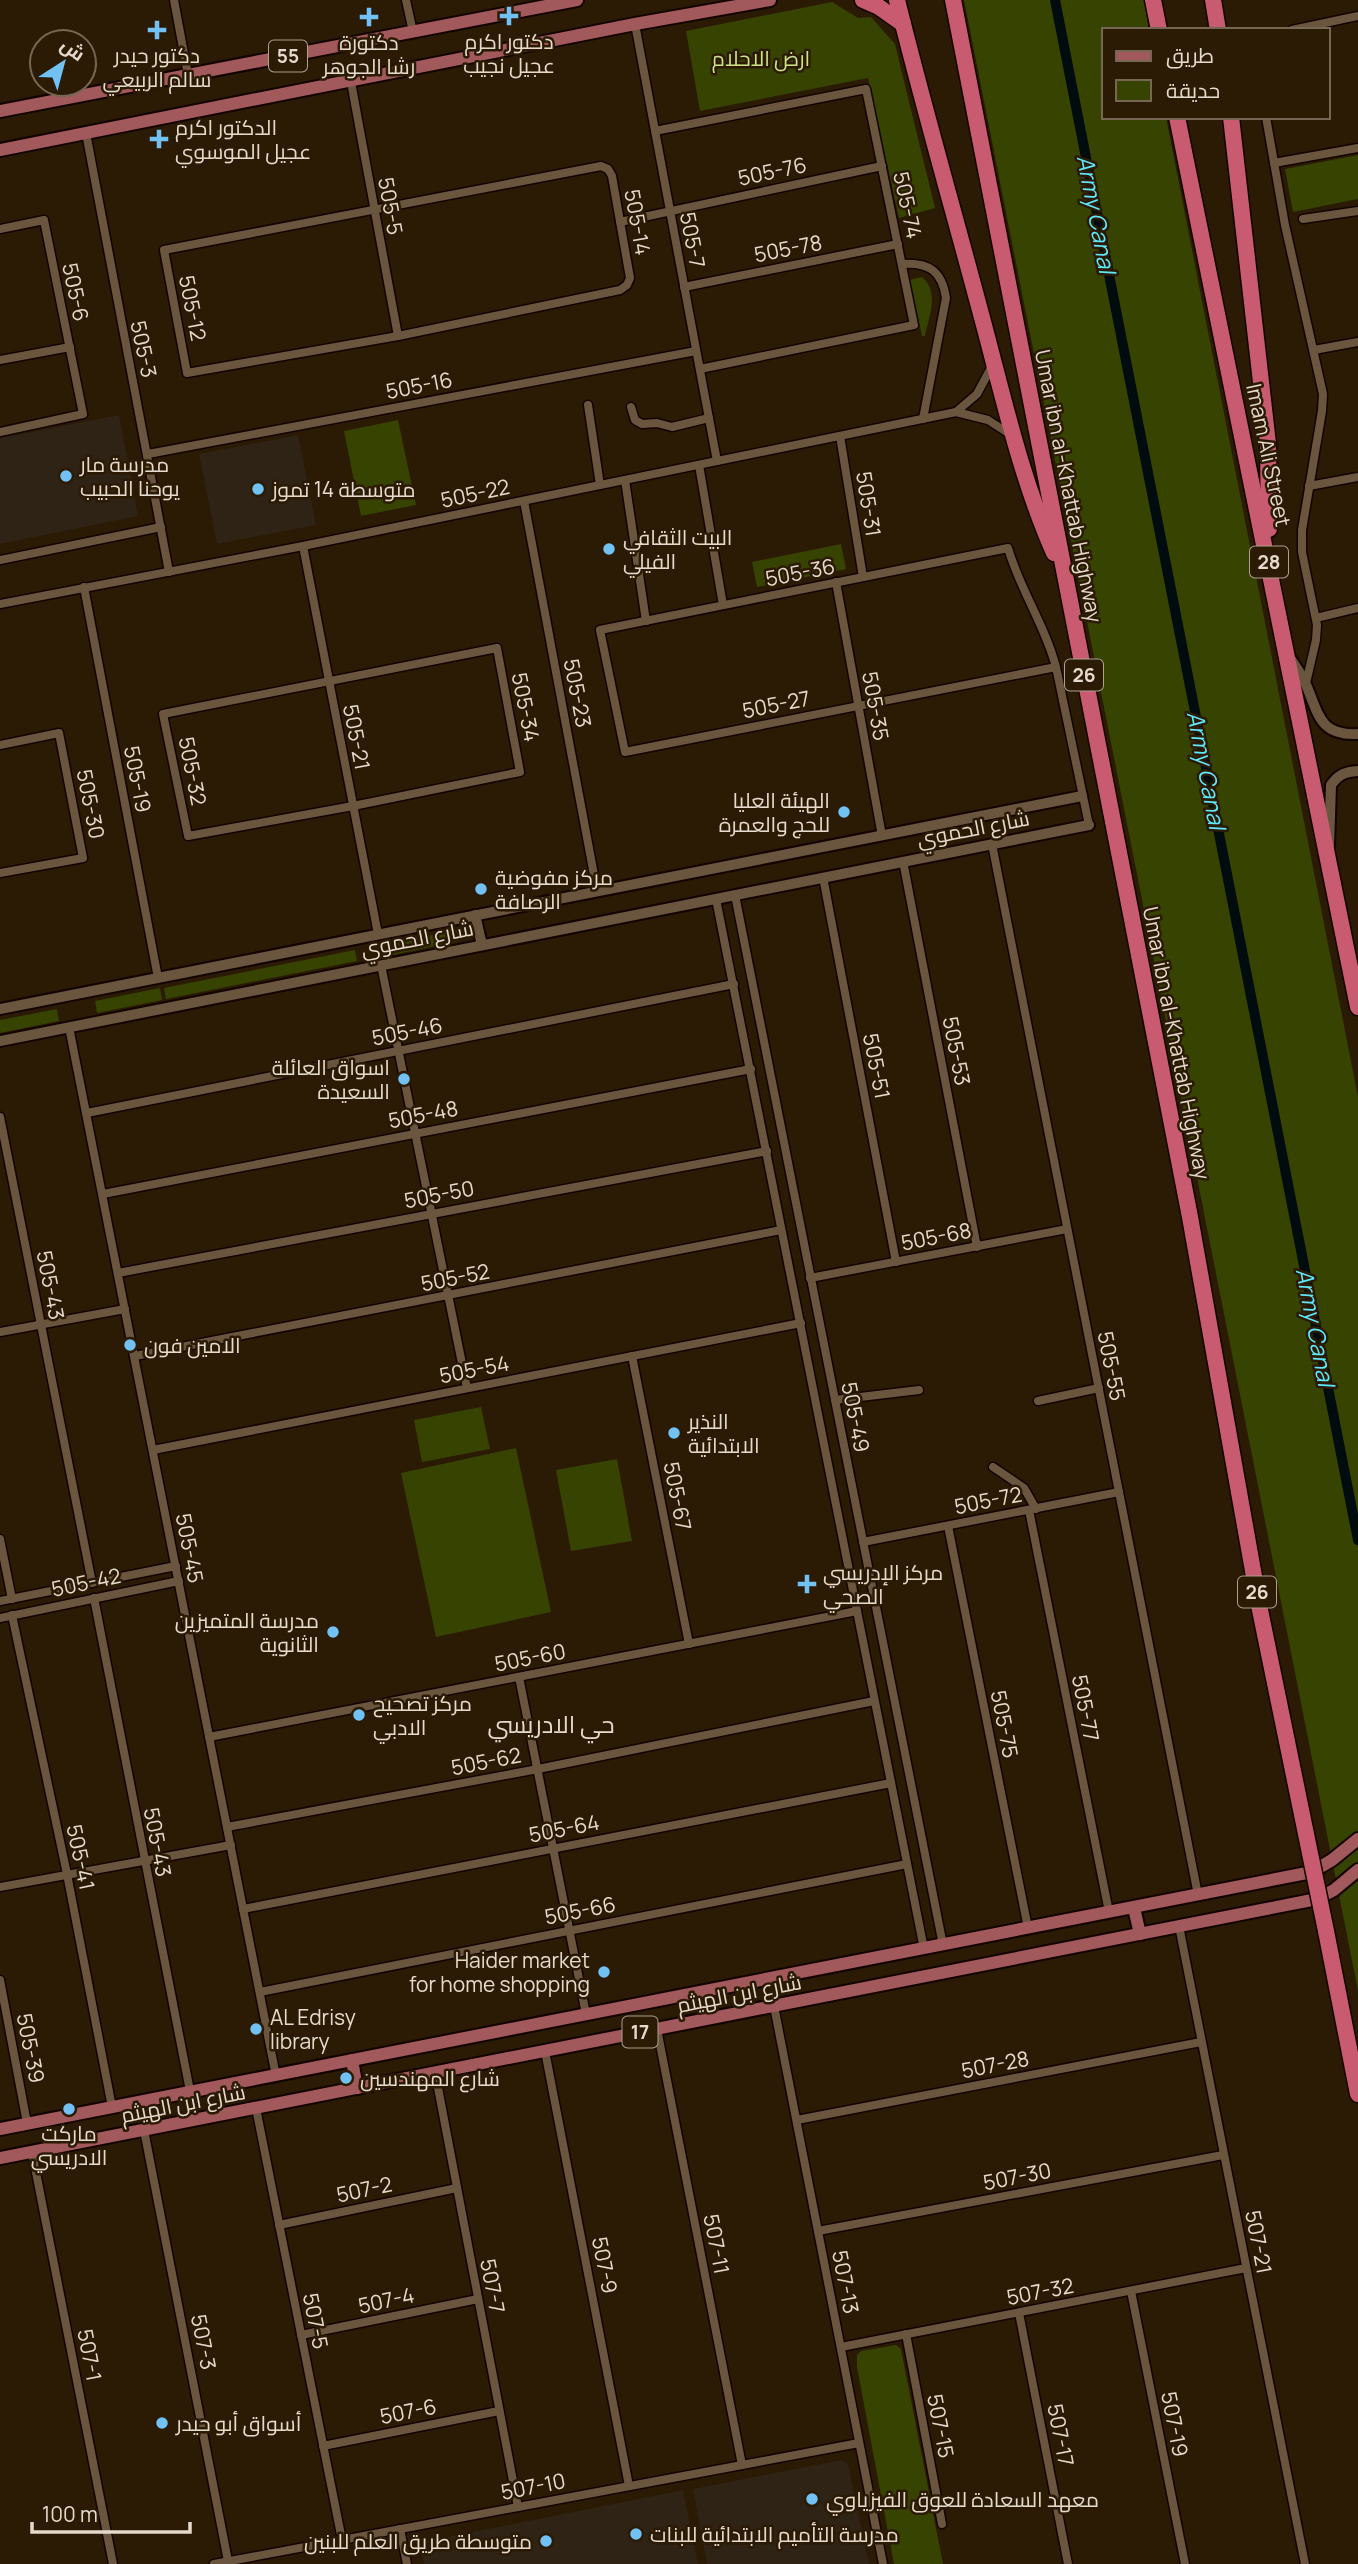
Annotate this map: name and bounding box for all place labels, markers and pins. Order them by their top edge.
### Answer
marker: دكتور اكرم عجيل نجيب [499,6,519,26]
marker: دكتورة رشا الجوهر [359,7,379,27]
marker: دكتور حيدر سالم الربيعي [147,20,167,40]
place label: دكتور اكرم عجيل نجيب [463,27,555,79]
place label: دكتورة رشا الجوهر [322,28,415,80]
place label: دكتور حيدر سالم الربيعي [103,41,211,96]
place label: الدكتور اكرم عجيل الموسوي [175,113,311,168]
marker: الدكتور اكرم عجيل الموسوي [149,129,169,149]
place label: مدرسة مار يوحنا الحبيب [79,450,180,502]
marker: مدرسة مار يوحنا الحبيب [58,468,74,484]
place label: متوسطة 14 تموز [271,475,415,503]
marker: متوسطة 14 تموز [250,481,266,497]
place label: البيت الثقافي الفيلي [623,523,732,578]
marker: البيت الثقافي الفيلي [601,541,617,557]
place label: الهيئة العليا للحج والعمرة [719,786,830,839]
marker: الهيئة العليا للحج والعمرة [836,804,852,820]
place label: مركز مفوضية الرصافة [495,863,613,915]
marker: مركز مفوضية الرصافة [473,881,489,897]
place label: اسواق العائلة السعيدة [272,1053,390,1105]
marker: اسواق العائلة السعيدة [396,1071,412,1087]
place label: الامين فون [144,1331,241,1359]
marker: الامين فون [122,1337,138,1353]
place label: النذير الابتدائية [687,1407,760,1459]
marker: النذير الابتدائية [666,1425,682,1441]
place label: مركز الإدريسي الصحي [823,1558,943,1613]
marker: مركز الإدريسي الصحي [797,1574,817,1594]
place label: مدرسة المتميزين الثانوية [175,1606,319,1658]
marker: مدرسة المتميزين الثانوية [325,1624,341,1640]
place label: مركز تصحيح الادبي [373,1689,472,1744]
marker: مركز تصحيح الادبي [351,1707,367,1723]
place label: Haider market for home shopping [409,1946,590,1998]
marker: Haider market for home shopping [596,1964,612,1980]
place label: AL Edrisy library [270,2003,356,2055]
marker: AL Edrisy library [248,2021,264,2037]
place label: شارع المهندسين [360,2064,500,2093]
marker: شارع المهندسين [338,2070,354,2086]
marker: ماركت الادريسي [61,2101,77,2117]
place label: ماركت الادريسي [31,2119,107,2173]
place label: أسواق أبو حيدر [175,2409,301,2437]
marker: أسواق أبو حيدر [154,2415,170,2431]
place label: معهد السعادة للعوق الفيزياوي [826,2485,1099,2516]
marker: معهد السعادة للعوق الفيزياوي [804,2491,820,2507]
place label: مدرسة التأميم الابتدائية للبنات [650,2520,899,2549]
marker: مدرسة التأميم الابتدائية للبنات [628,2526,644,2542]
place label: متوسطة طريق العلم للبنين [304,2527,532,2556]
marker: متوسطة طريق العلم للبنين [538,2533,554,2549]

